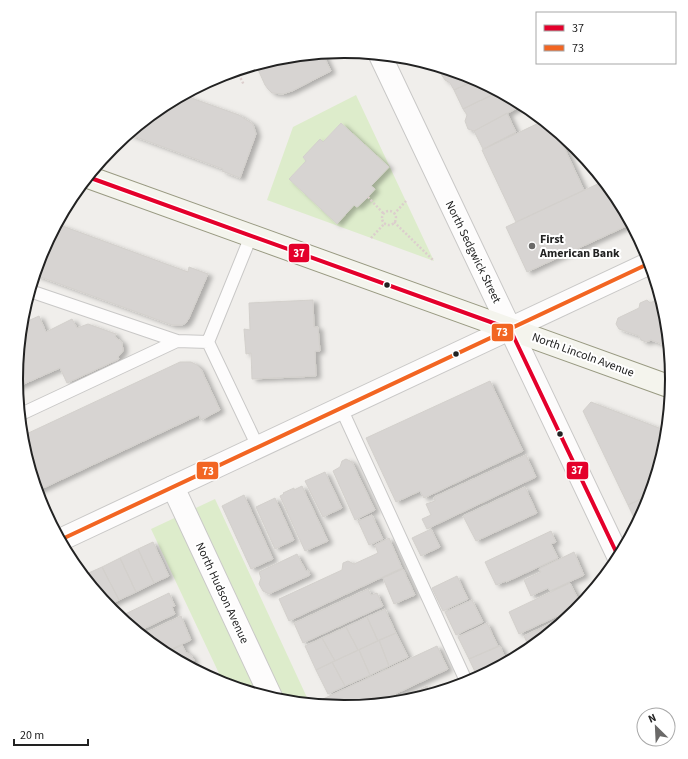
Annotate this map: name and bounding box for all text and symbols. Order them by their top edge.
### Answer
legend [536,12,676,64]
text: 37 [572,20,584,37]
text: 73 [572,40,584,57]
street label: North Sedgwick Street [441,198,505,306]
place label: First American Bank [539,231,620,262]
marker: First American Bank [527,241,537,251]
line badge: 37 [288,243,310,263]
text: 37 [293,246,305,261]
unlabelled marker [382,280,392,290]
line badge: 73 [491,323,514,342]
text: 73 [496,325,508,340]
street label: North Lincoln Avenue [530,329,636,381]
unlabelled marker [451,349,461,359]
unlabelled marker [555,429,565,439]
line badge: 73 [196,461,219,480]
line badge: 37 [566,461,589,480]
text: 37 [571,463,583,478]
text: 73 [202,464,214,479]
street label: North Hudson Avenue [191,540,253,646]
north arrow [636,707,676,747]
text: N [646,710,659,727]
scale bar [14,721,88,747]
text: 20 m [20,727,44,744]

